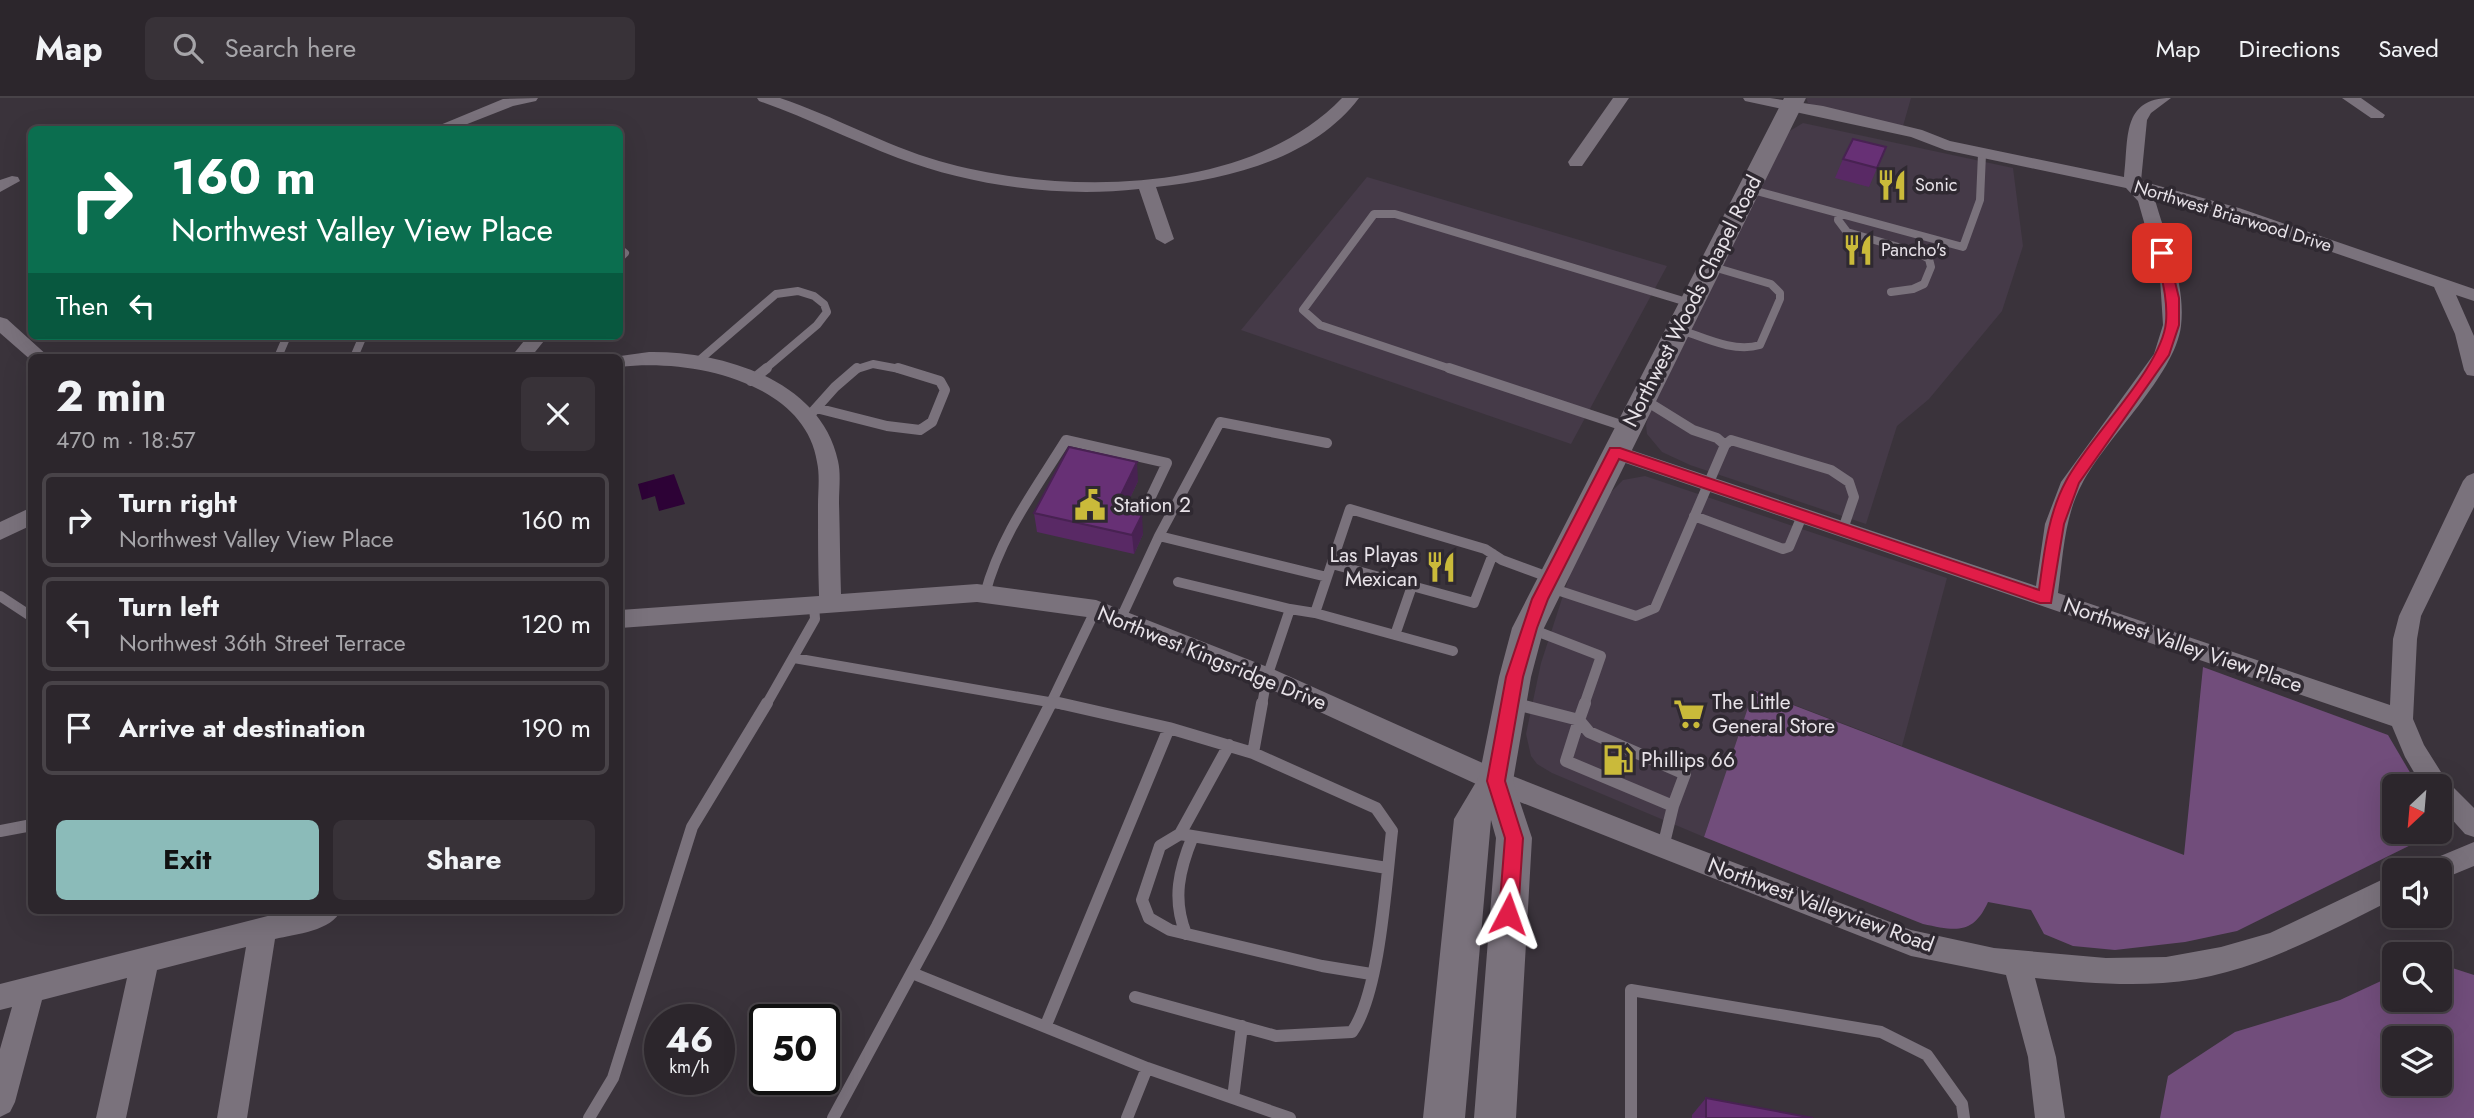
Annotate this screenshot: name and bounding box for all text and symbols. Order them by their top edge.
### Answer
search box [145,17,635,80]
text: Map [35,25,103,72]
icon: search [169,29,207,67]
text: Search here [225,29,356,67]
text: Map [2156,31,2201,66]
text: Directions [2239,31,2340,66]
text: Saved [2378,31,2439,66]
text: 160 m [171,142,316,212]
icon: right [56,154,147,245]
restaurant icon: Sonic [1875,168,1909,202]
street label: Northwest Woods Chapel Road [1615,170,1769,432]
place label: Sonic [1915,172,1957,198]
street label: Northwest Briarwood Drive [2131,174,2335,258]
text: Northwest Valley View Place [171,207,553,253]
pin [2132,223,2192,283]
restaurant icon: Pancho's [1841,233,1875,267]
icon: arrive [2143,234,2181,272]
place label: Pancho's [1881,237,1946,263]
text: Then [56,287,109,325]
icon: left [123,287,161,325]
text: 2 min [56,366,166,427]
button: close [521,377,595,451]
text: 470 m · 18:57 [56,423,196,457]
text: Turn right [119,484,237,522]
public building icon: Station 2 [1073,488,1107,522]
place label: Station 2 [1113,490,1191,520]
icon: right [60,501,98,539]
text: 160 m [521,501,591,539]
text: Northwest Valley View Place [119,522,394,556]
place label: Las Playas Mexican [1330,540,1418,594]
restaurant icon: Las Playas Mexican [1424,550,1458,584]
text: Turn left [119,588,219,626]
street label: Northwest Valley View Place [2060,590,2307,700]
street label: Northwest Kingsridge Drive [1093,598,1331,718]
icon: left [60,605,98,643]
text: 120 m [521,605,591,643]
text: Northwest 36th Street Terrace [119,626,406,660]
place label: The Little General Store [1712,687,1835,741]
supermarket icon: The Little General Store [1672,697,1706,731]
icon: arrive [60,709,98,747]
text: Arrive at destination [119,709,366,747]
text: 190 m [521,709,591,747]
fuel station icon: Phillips 66 [1601,743,1635,777]
place label: Phillips 66 [1641,745,1735,775]
north arrow [2382,774,2452,844]
map controls [2382,774,2452,1096]
button: Exit [56,820,319,900]
button: Share [333,820,595,900]
street label: Northwest Valleyview Road [1704,850,1938,960]
button: sound [2382,858,2452,928]
position arrow [1471,877,1545,951]
button: search [2382,942,2452,1012]
speed limit sign: 50 [749,1004,840,1095]
text: 46 [666,1015,713,1065]
button: layers [2382,1026,2452,1096]
text: km/h [669,1054,710,1080]

